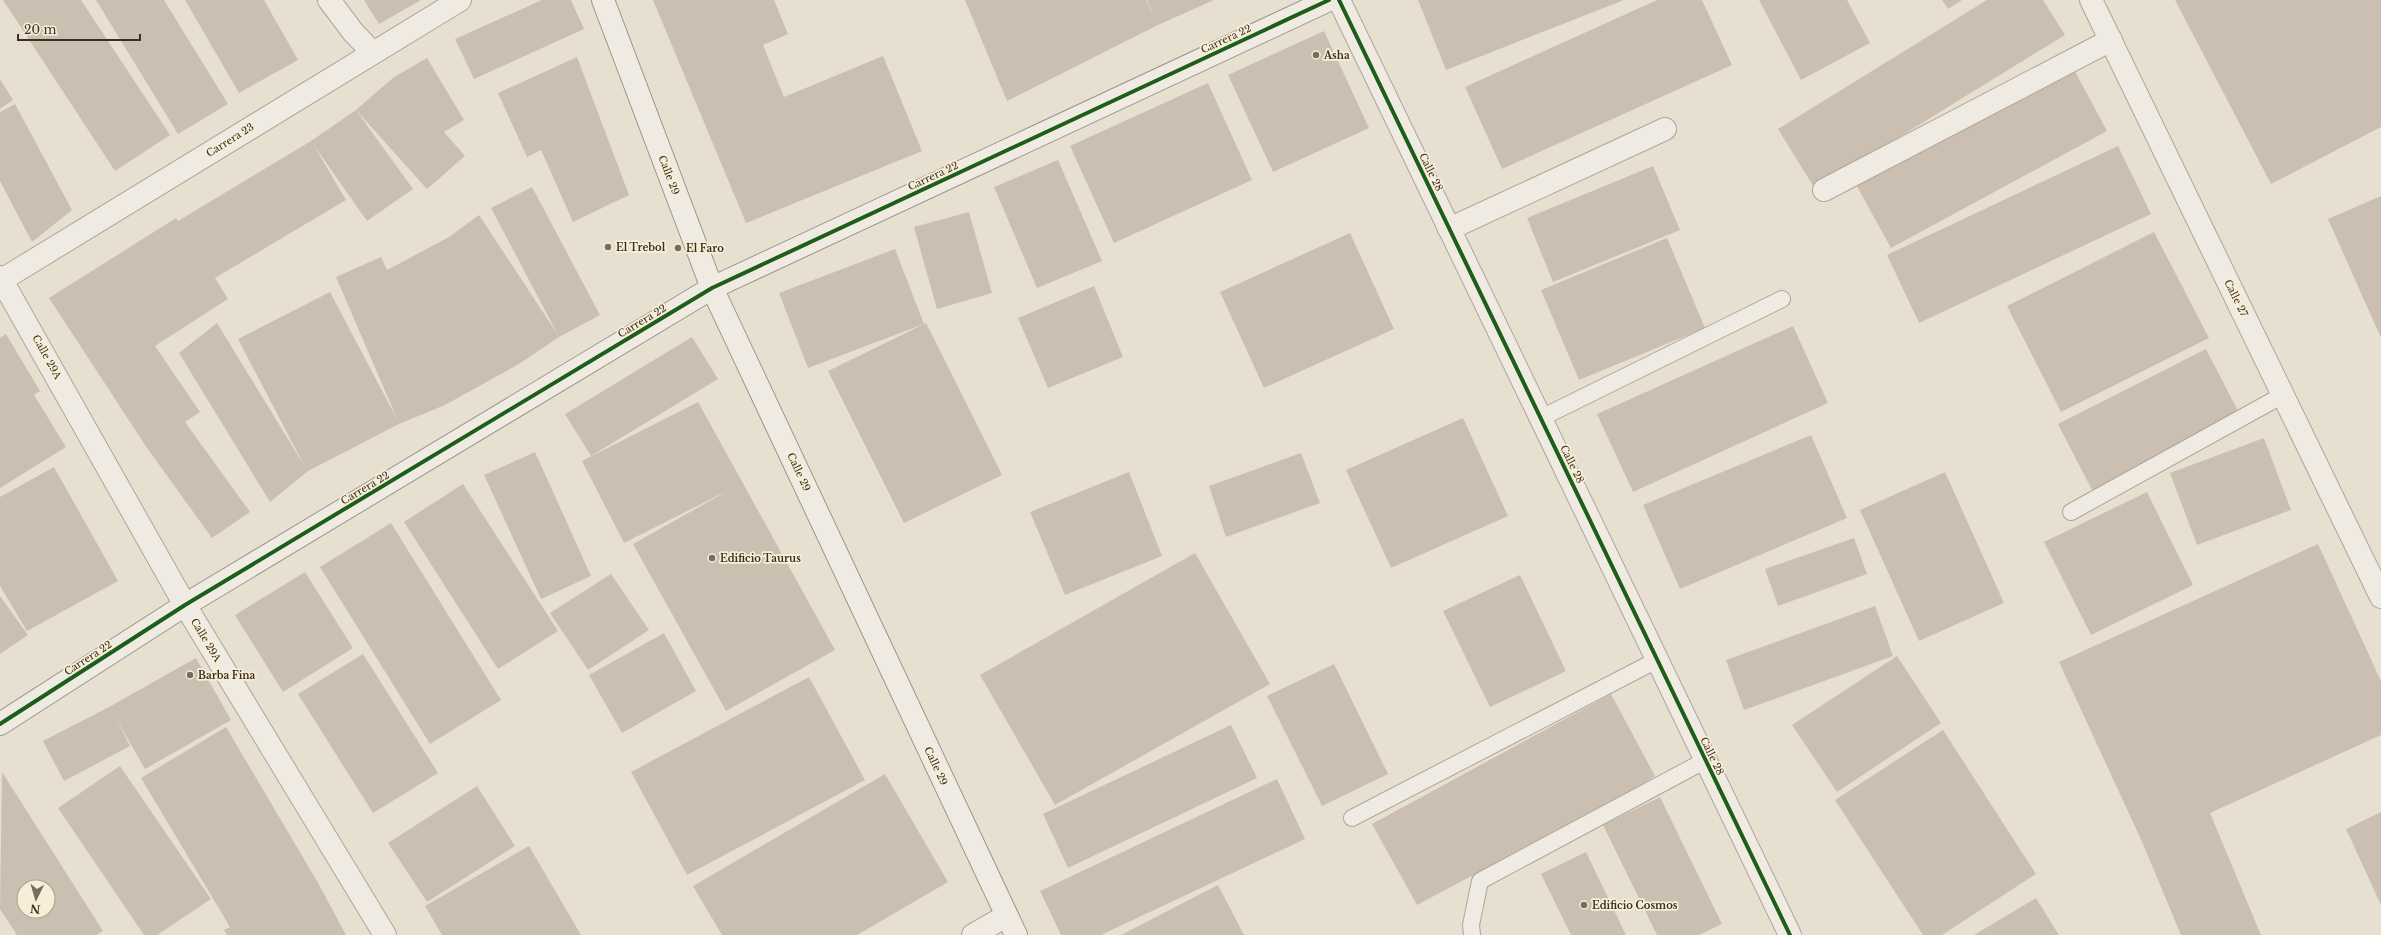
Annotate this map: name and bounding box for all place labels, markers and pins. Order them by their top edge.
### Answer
place label: Asha [1323,49,1350,62]
marker: Asha [1311,50,1321,60]
place label: El Trebol [616,241,666,254]
marker: El Trebol [603,242,613,252]
place label: El Faro [686,242,724,255]
marker: El Faro [673,243,683,253]
place label: Edificio Taurus [720,552,801,565]
marker: Edificio Taurus [707,553,717,563]
place label: Barba Fina [198,669,256,682]
marker: Barba Fina [185,670,195,680]
place label: Edificio Cosmos [1592,899,1678,912]
marker: Edificio Cosmos [1579,900,1589,910]

